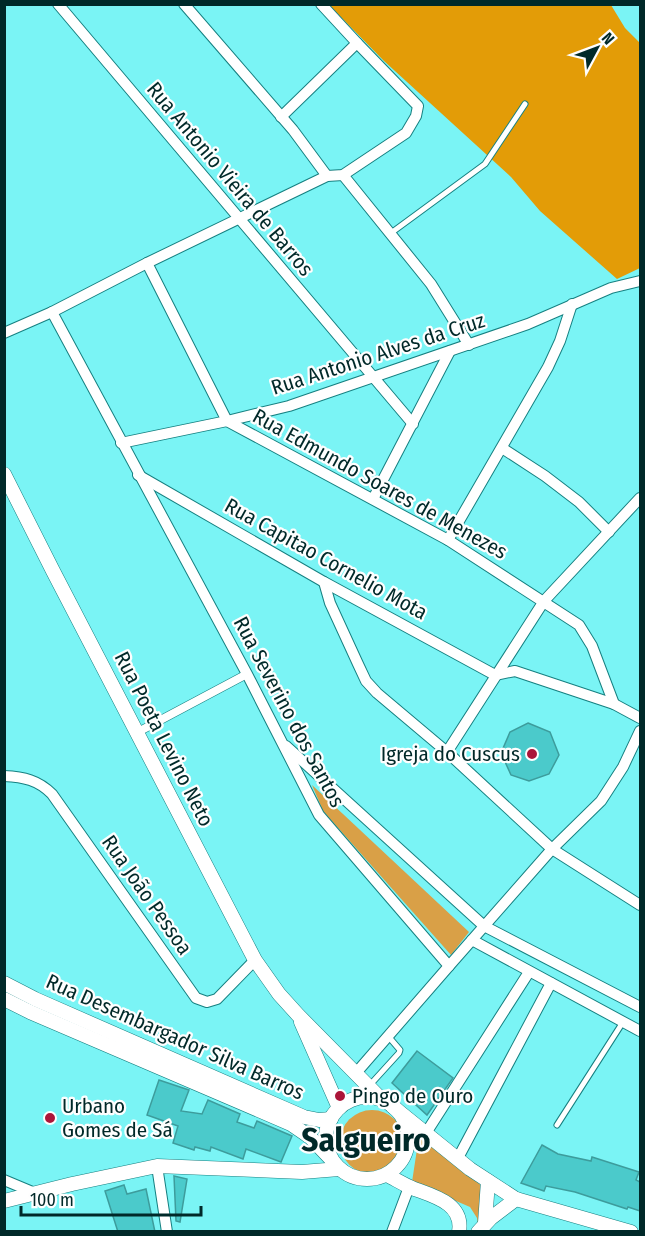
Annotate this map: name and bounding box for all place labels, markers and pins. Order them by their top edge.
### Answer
place label: Igreja do Cuscus [381,741,520,767]
marker: Igreja do Cuscus [525,747,539,761]
place label: Pingo de Ouro [352,1083,473,1109]
marker: Pingo de Ouro [333,1089,347,1103]
place label: Urbano Gomes de Sá [62,1093,173,1143]
marker: Urbano Gomes de Sá [43,1111,57,1125]

